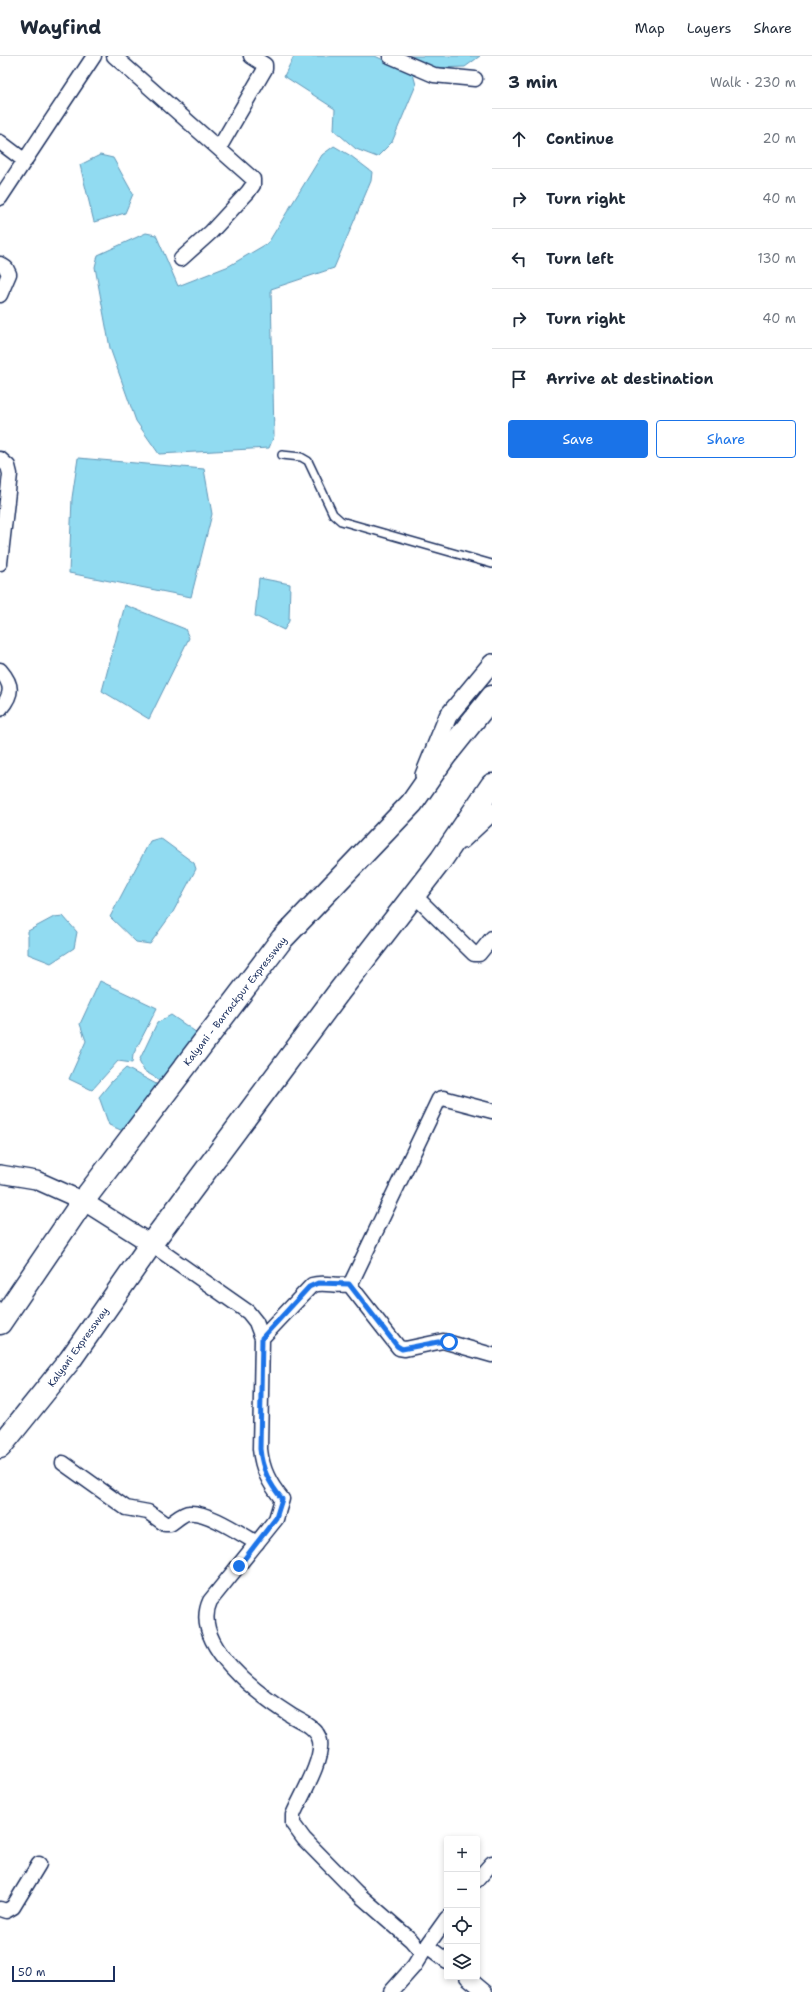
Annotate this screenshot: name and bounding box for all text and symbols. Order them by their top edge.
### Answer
text: Wayfind [20,15,101,40]
text: Map [635,19,665,37]
text: Layers [687,19,731,37]
text: Share [753,19,792,37]
text: 3 min [508,71,558,93]
text: Walk · 230 m [710,74,796,91]
icon: ahead [508,128,530,150]
text: Continue [546,129,614,149]
text: 20 m [763,130,796,147]
icon: right [508,188,530,210]
text: Turn right [546,189,626,209]
text: 40 m [762,190,796,207]
icon: left [508,248,530,270]
text: Turn left [546,249,614,269]
text: 130 m [758,250,796,267]
icon: right [508,308,530,330]
text: Turn right [546,309,626,329]
text: 40 m [762,310,796,327]
icon: arrive [508,368,530,390]
text: Arrive at destination [546,369,714,389]
button: Save [508,420,648,458]
button: Share [656,420,796,458]
street label: Kalyani - Barrackpur Expressway [180,934,290,1068]
street label: Kalyani Expressway [45,1304,112,1390]
route start [440,1333,458,1351]
route end [230,1557,248,1575]
map controls [444,1836,480,1980]
button: + [444,1836,480,1872]
button: − [444,1872,480,1908]
button: locate [444,1908,480,1944]
button: layers [444,1944,480,1980]
scale bar [12,1964,115,1983]
text: 50 m [18,1965,46,1980]

